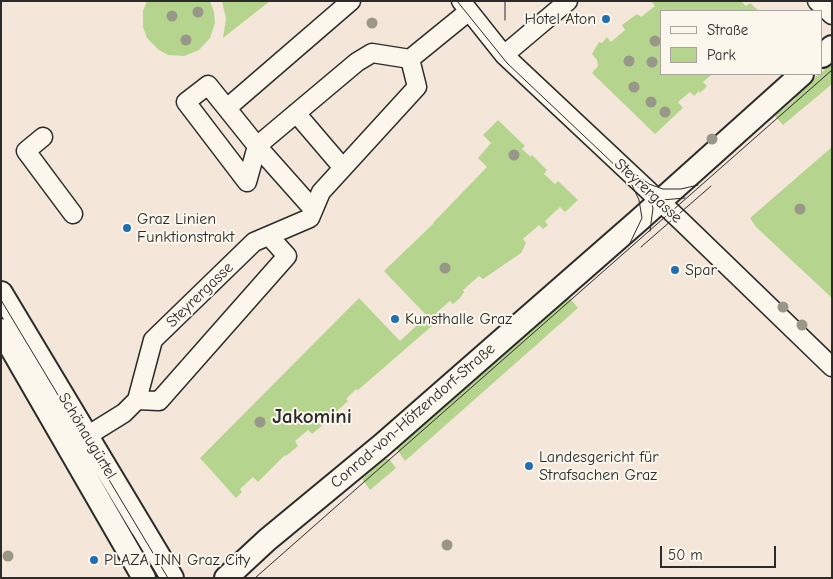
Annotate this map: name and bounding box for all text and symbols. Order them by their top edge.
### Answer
place label: Hotel Aton [524,9,596,29]
legend [660,10,823,75]
marker: Hotel Aton [600,13,612,25]
text: Straße [707,21,748,39]
text: Park [707,46,736,64]
street label: Steyrergasse [610,155,686,227]
place label: Graz Linien Funktionstrakt [137,209,234,247]
marker: Graz Linien Funktionstrakt [121,222,133,234]
street label: Steyrergasse [162,258,238,332]
place label: Spar [685,260,717,280]
marker: Spar [669,264,681,276]
place label: Kunsthalle Graz [405,309,512,329]
marker: Kunsthalle Graz [389,313,401,325]
street label: Conrad-von-Hötzendorf-Straße [327,339,499,493]
street label: Schönaugürtel [54,389,120,483]
district label: Jakomini [272,404,352,430]
place label: Landesgericht für Strafsachen Graz [539,447,659,485]
marker: Landesgericht für Strafsachen Graz [523,460,535,472]
scale bar [663,536,779,568]
text: 50 m [668,546,703,564]
place label: PLAZA INN Graz City [104,550,250,570]
marker: PLAZA INN Graz City [88,554,100,566]

